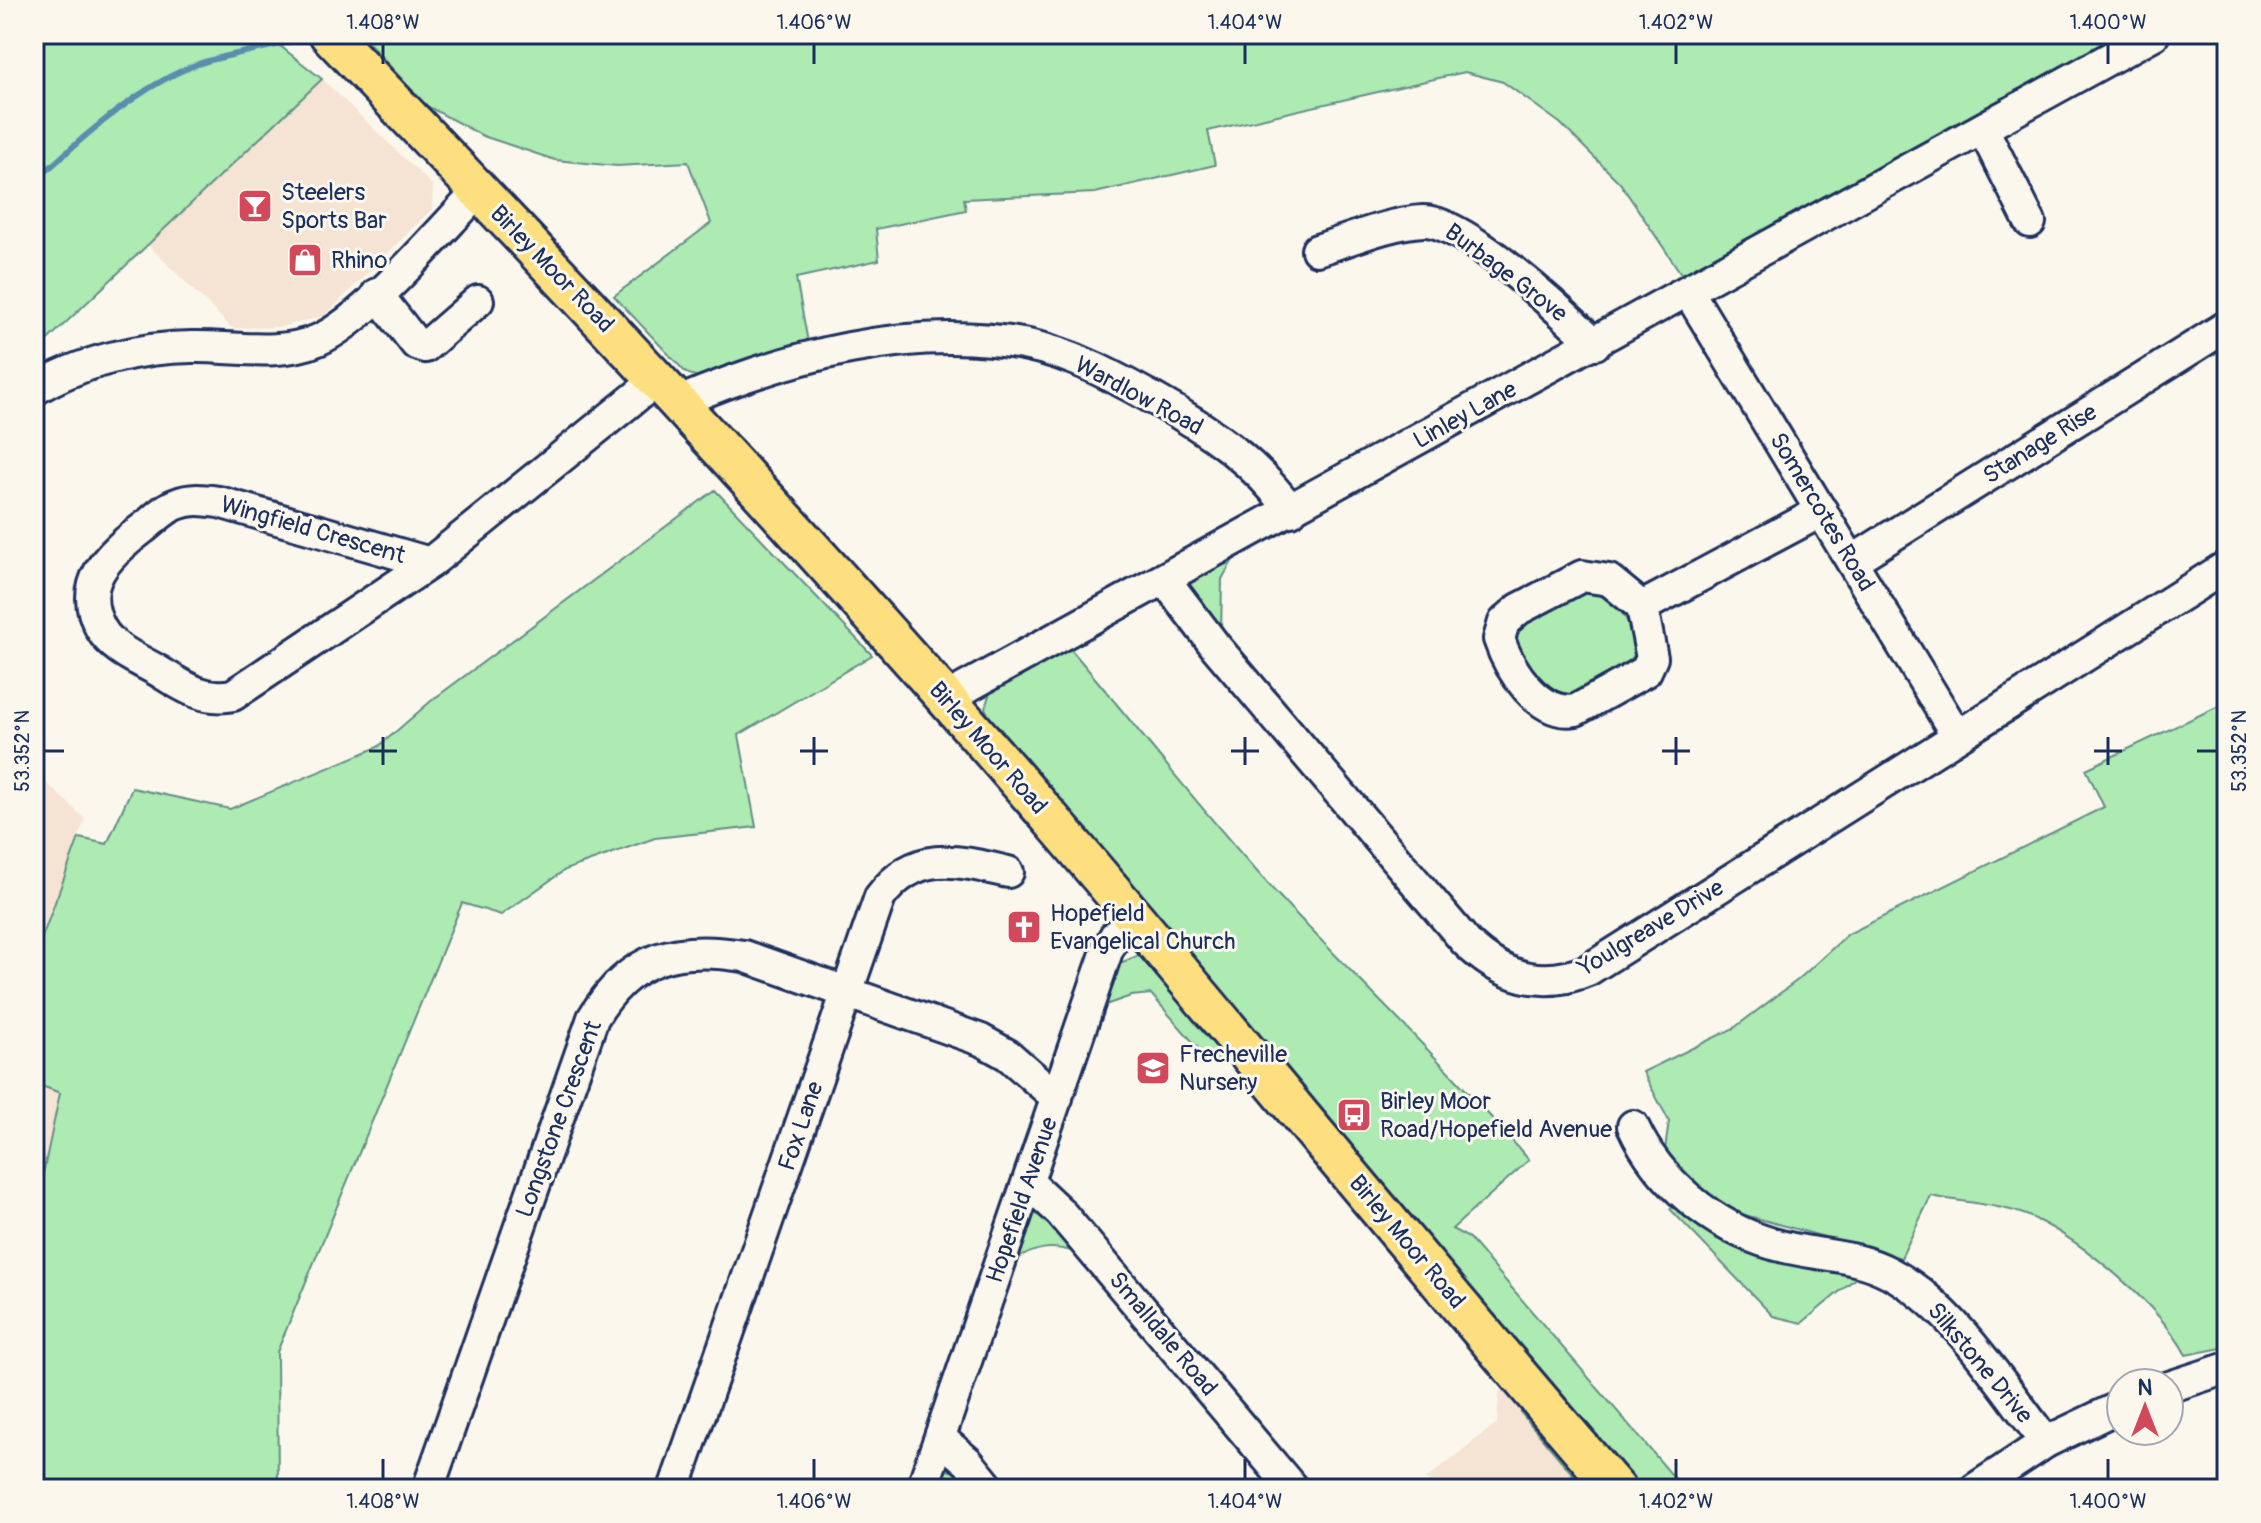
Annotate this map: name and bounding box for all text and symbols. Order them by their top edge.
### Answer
text: 1.408°W [346,10,420,35]
text: 1.406°W [777,10,851,35]
text: 1.404°W [1208,10,1282,35]
text: 1.402°W [1639,10,1713,35]
text: 1.400°W [2070,10,2146,35]
place label: Steelers Sports Bar [281,178,387,235]
bar icon: Steelers Sports Bar [236,187,274,225]
street label: Birley Moor Road [484,199,620,339]
street label: Burbage Grove [1439,218,1573,329]
shop icon: Rhino [286,241,324,279]
place label: Rhino [331,246,387,275]
street label: Wardlow Road [1070,350,1208,442]
street label: Linley Lane [1408,375,1522,455]
street label: Stanage Rise [1978,398,2102,490]
street label: Somercotes Road [1763,427,1881,597]
street label: Wingfield Crescent [217,490,409,570]
street label: Birley Moor Road [923,676,1053,820]
text: 53.352°N [10,710,35,792]
text: 53.352°N [2227,710,2252,792]
street label: Youlgreave Drive [1572,873,1729,983]
place label: Hopefield Evangelical Church [1050,899,1236,956]
church icon: Hopefield Evangelical Church [1005,908,1043,946]
street label: Longstone Crescent [510,1016,608,1221]
place label: Frecheville Nursery [1179,1040,1287,1097]
school or university icon: Frecheville Nursery [1134,1049,1172,1087]
street label: Fox Lane [772,1077,830,1174]
place label: Birley Moor Road/Hopefield Avenue [1380,1087,1612,1144]
bus stop icon: Birley Moor Road/Hopefield Avenue [1335,1096,1373,1134]
street label: Hopefield Avenue [980,1113,1064,1287]
street label: Birley Moor Road [1343,1169,1471,1315]
street label: Smalldale Road [1103,1266,1223,1402]
street label: Silkstone Drive [1921,1297,2039,1429]
north arrow [2105,1367,2185,1447]
text: N [2138,1374,2153,1402]
text: 1.408°W [346,1489,420,1514]
text: 1.406°W [777,1489,851,1514]
text: 1.404°W [1208,1489,1282,1514]
text: 1.402°W [1639,1489,1713,1514]
text: 1.400°W [2070,1489,2146,1514]

